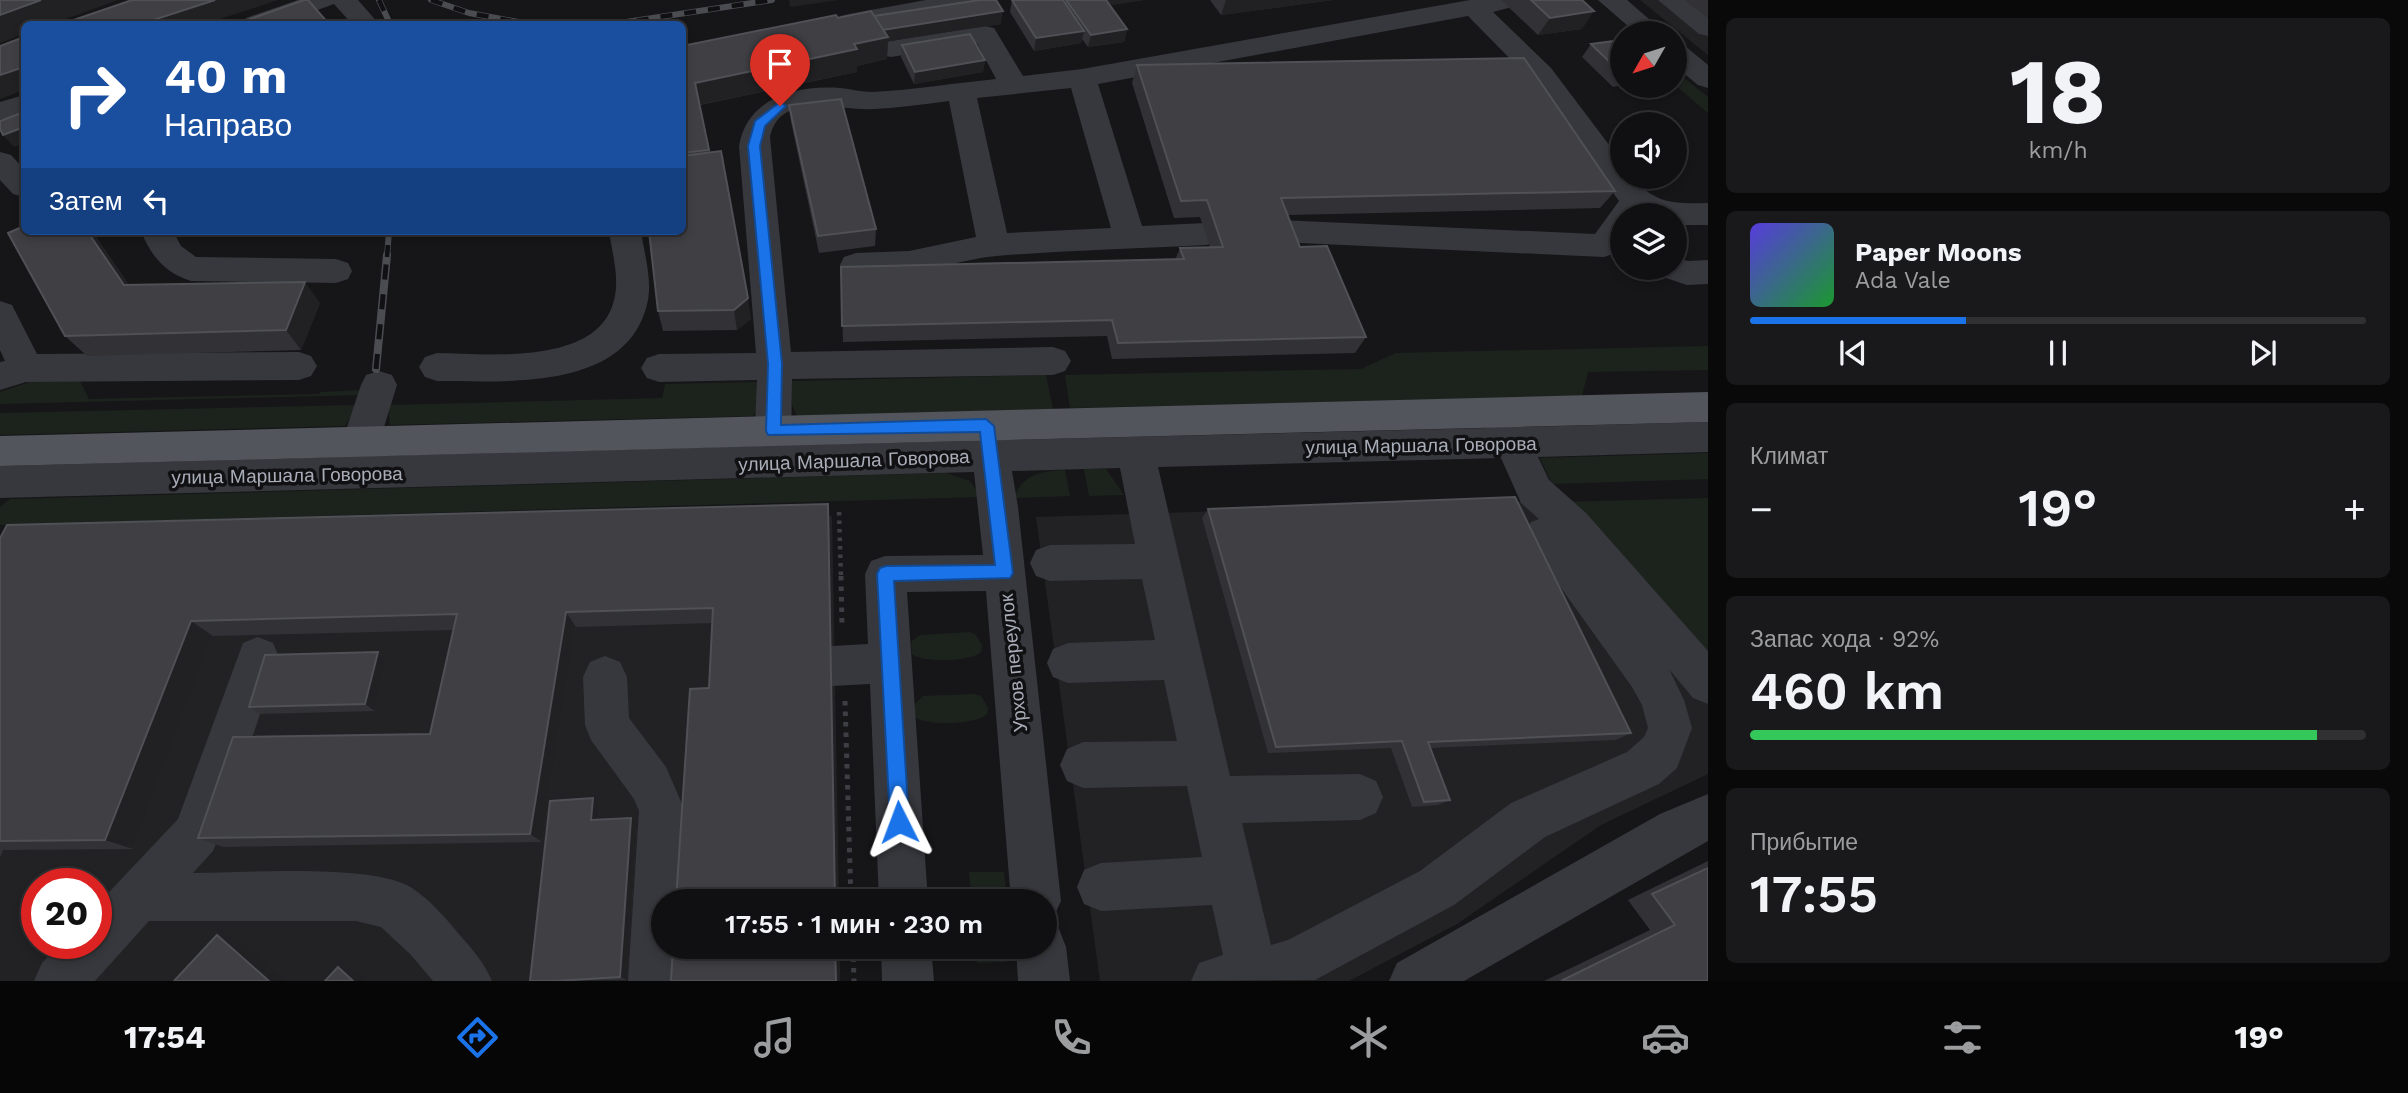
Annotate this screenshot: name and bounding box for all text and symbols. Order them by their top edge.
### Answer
north arrow [1610,21,1687,98]
map controls [1610,21,1687,280]
pin [750,34,810,106]
text: 18 [2010,38,2106,145]
icon: arrive [761,45,799,83]
text: 40 m [164,47,287,105]
icon: right [49,49,140,140]
text: Направо [164,106,292,144]
button: sound [1610,112,1687,189]
text: km/h [2028,137,2088,164]
icon: left [137,182,175,220]
text: Затем [49,186,123,216]
button: layers [1610,203,1687,280]
text: Paper Moons [1855,237,2022,267]
text: Ada Vale [1855,267,1951,294]
icon: previous [1834,334,1872,372]
icon: pause [2039,334,2077,372]
icon: next [2244,334,2282,372]
street label: улица Маршала Говорова [1305,432,1537,459]
text: Климат [1750,443,1828,470]
street label: улица Маршала Говорова [738,445,970,476]
street label: улица Маршала Говорова [171,462,403,489]
text: 19° [2019,478,2097,539]
text: − [1750,487,1773,531]
text: + [2343,487,2366,531]
street label: Урхов переулок [995,592,1032,733]
text: Запас хода · 92% [1750,626,1939,653]
text: 460 km [1750,661,1944,722]
position arrow [862,785,936,859]
text: Прибытие [1750,829,1858,856]
text: 17:55 [1750,864,1878,925]
speed limit sign: 20 [21,868,112,959]
text: 17:55 · 1 мин · 230 m [725,909,983,939]
icon: directions [453,1013,502,1062]
icon: music [750,1013,799,1062]
icon: phone [1047,1013,1096,1062]
icon: climate [1344,1013,1393,1062]
icon: car [1641,1013,1690,1062]
icon: filters [1938,1013,1987,1062]
text: 17:54 [124,1018,206,1056]
text: 19° [2235,1018,2284,1056]

